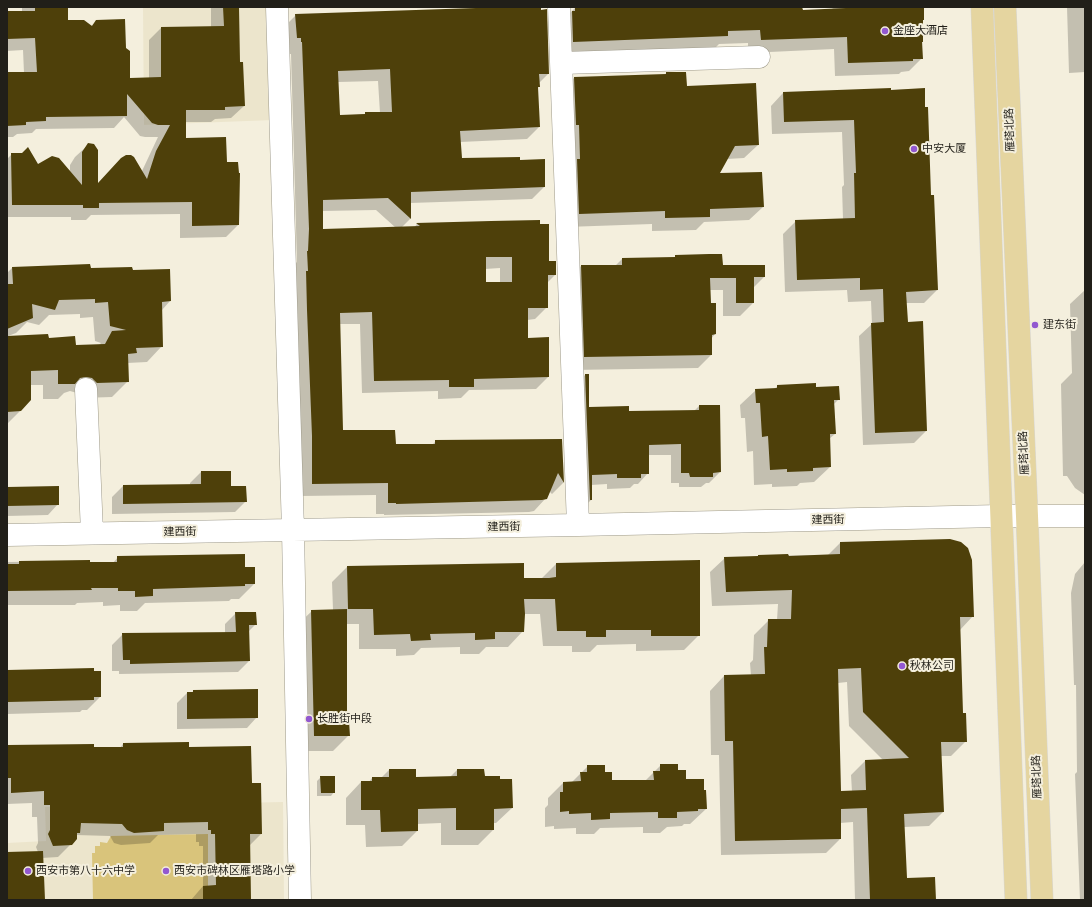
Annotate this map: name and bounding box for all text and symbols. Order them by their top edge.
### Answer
place label: 金座大酒店 [893,24,948,38]
marker: 金座大酒店 [880,26,890,36]
street label: 雁塔北路 [1003,108,1017,152]
place label: 中安大厦 [922,142,966,156]
marker: 中安大厦 [909,144,919,154]
place label: 建东街 [1043,318,1076,332]
marker: 建东街 [1030,320,1040,330]
street label: 雁塔北路 [1016,431,1032,475]
street label: 建西街 [811,513,845,527]
street label: 建西街 [487,520,521,534]
street label: 建西街 [163,525,197,539]
place label: 秋林公司 [910,659,954,673]
marker: 秋林公司 [897,661,907,671]
place label: 长胜街中段 [317,712,372,726]
marker: 长胜街中段 [304,714,314,724]
street label: 雁塔北路 [1030,755,1044,799]
place label: 西安市第八十六中学 [36,864,135,878]
place label: 西安市碑林区雁塔路小学 [174,864,295,878]
marker: 西安市第八十六中学 [23,866,33,876]
marker: 西安市碑林区雁塔路小学 [161,866,171,876]

